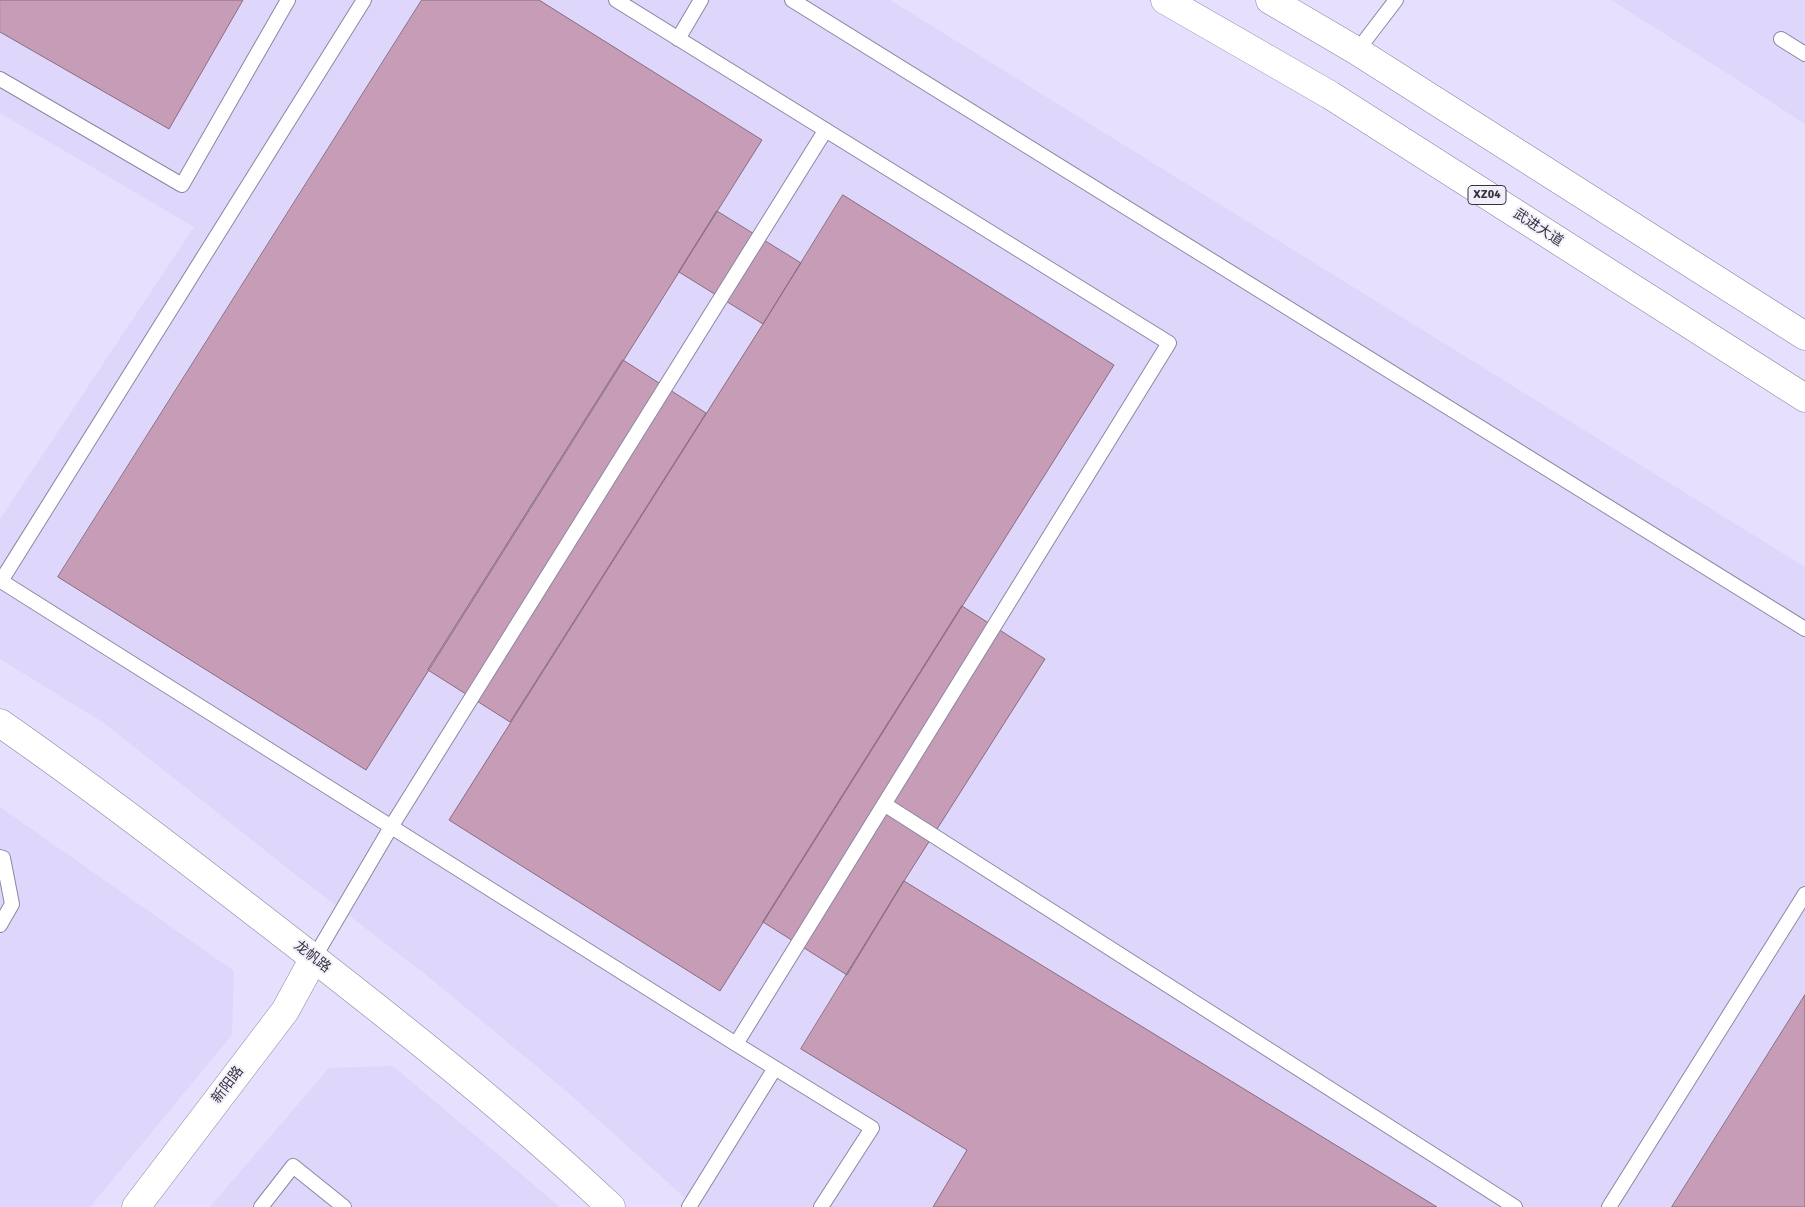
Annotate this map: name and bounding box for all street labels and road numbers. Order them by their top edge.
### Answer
road number: XZ04 [1468,186,1506,204]
street label: 武进大道 [1510,206,1566,250]
street label: 龙帆路 [290,937,334,977]
street label: 新阳路 [209,1063,247,1107]

